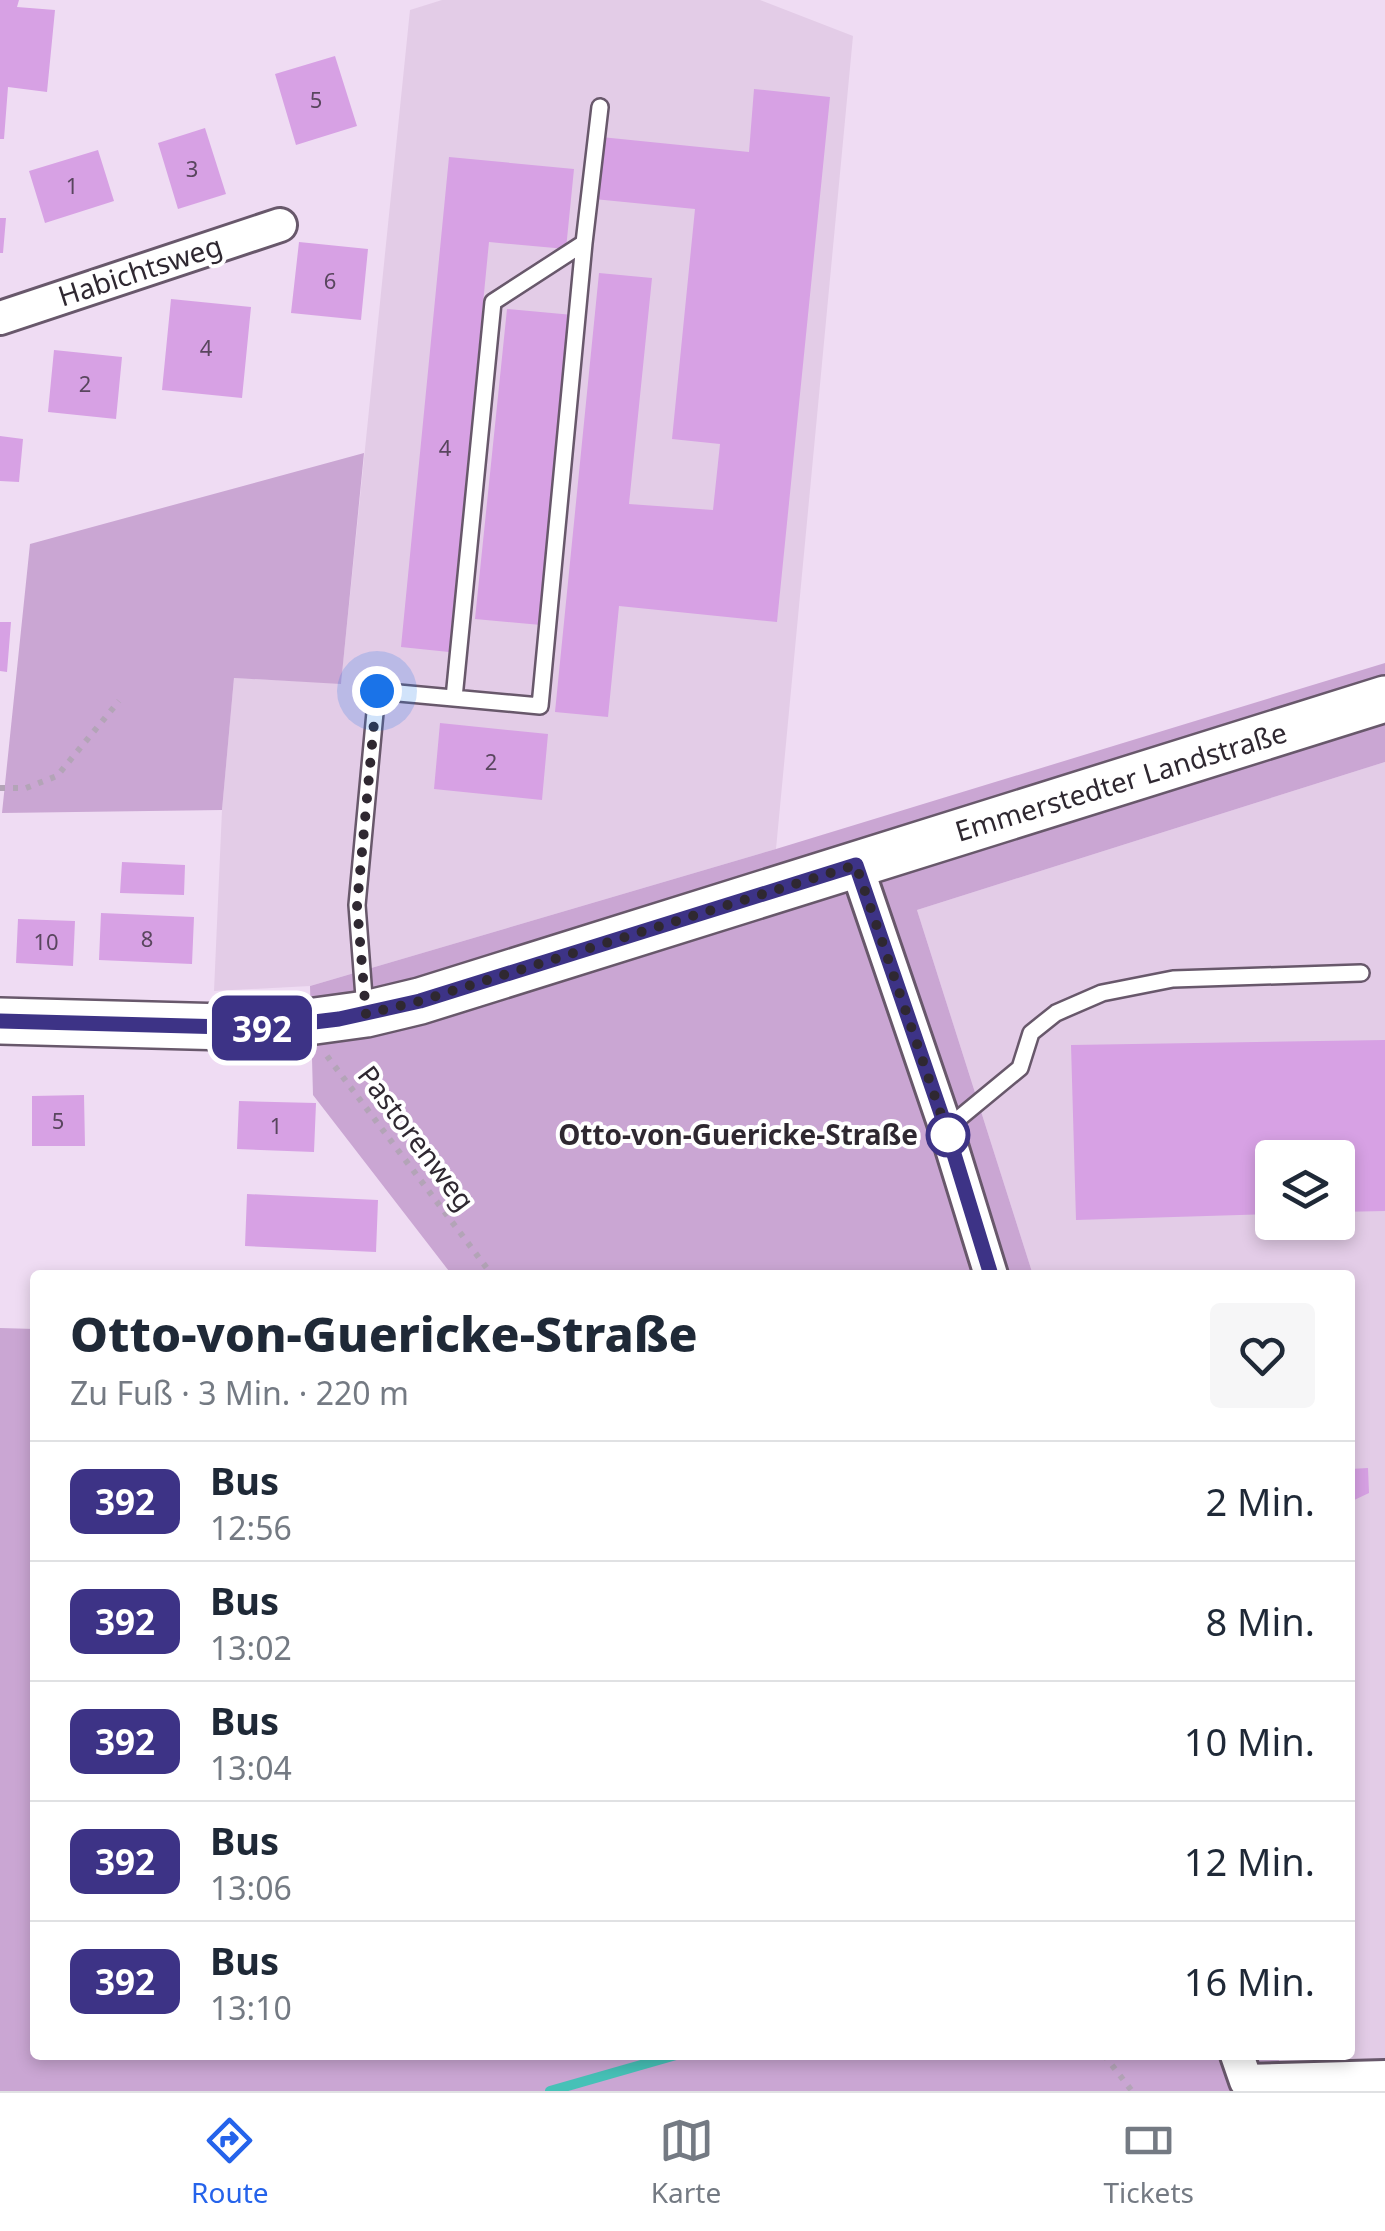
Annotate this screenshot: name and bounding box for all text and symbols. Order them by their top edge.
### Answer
house number: 5 [310,84,322,114]
house number: 3 [186,153,198,183]
house number: 1 [66,170,78,200]
street label: Habichtsweg [53,226,226,314]
house number: 6 [324,265,336,295]
house number: 4 [200,332,213,362]
house number: 2 [79,368,91,398]
house number: 4 [439,432,452,462]
your location [352,666,402,716]
street label: Emmerstedter Landstraße [950,712,1291,850]
house number: 2 [485,746,497,776]
house number: 8 [141,923,153,953]
house number: 10 [33,926,59,956]
line badge: 392 [204,996,320,1060]
text: 392 [232,1005,292,1052]
street label: Pastorenweg [350,1057,484,1218]
house number: 5 [52,1105,64,1135]
house number: 1 [270,1110,282,1140]
marker: Otto-von-Guericke-Straße [927,1114,969,1156]
place label: Otto-von-Guericke-Straße [558,1115,918,1153]
map controls [1255,1140,1355,1240]
button: layers [1255,1140,1355,1240]
text: Otto-von-Guericke-Straße [70,1301,698,1366]
button: heart [1210,1303,1315,1408]
text: Zu Fuß · 3 Min. · 220 m [70,1371,409,1414]
text: Bus [210,1454,279,1506]
text: 2 Min. [1205,1475,1315,1527]
text: 392 [95,1478,155,1525]
text: 12:56 [210,1506,292,1549]
text: Bus [210,1574,279,1626]
text: 8 Min. [1205,1595,1315,1647]
text: 392 [95,1598,155,1645]
text: 13:02 [210,1626,292,1669]
text: Bus [210,1694,279,1746]
text: 10 Min. [1184,1715,1315,1767]
text: 392 [95,1718,155,1765]
text: 13:04 [210,1746,292,1789]
text: Bus [210,1814,279,1866]
text: 12 Min. [1184,1835,1315,1887]
text: 392 [95,1838,155,1885]
text: 13:06 [210,1866,292,1909]
text: Bus [210,1934,279,1986]
text: 16 Min. [1184,1955,1315,2007]
text: 392 [95,1958,155,2005]
text: 13:10 [210,1986,292,2029]
tab: Route [191,2113,269,2211]
tab: Karte [651,2113,721,2211]
tab: Tickets [1103,2113,1194,2211]

